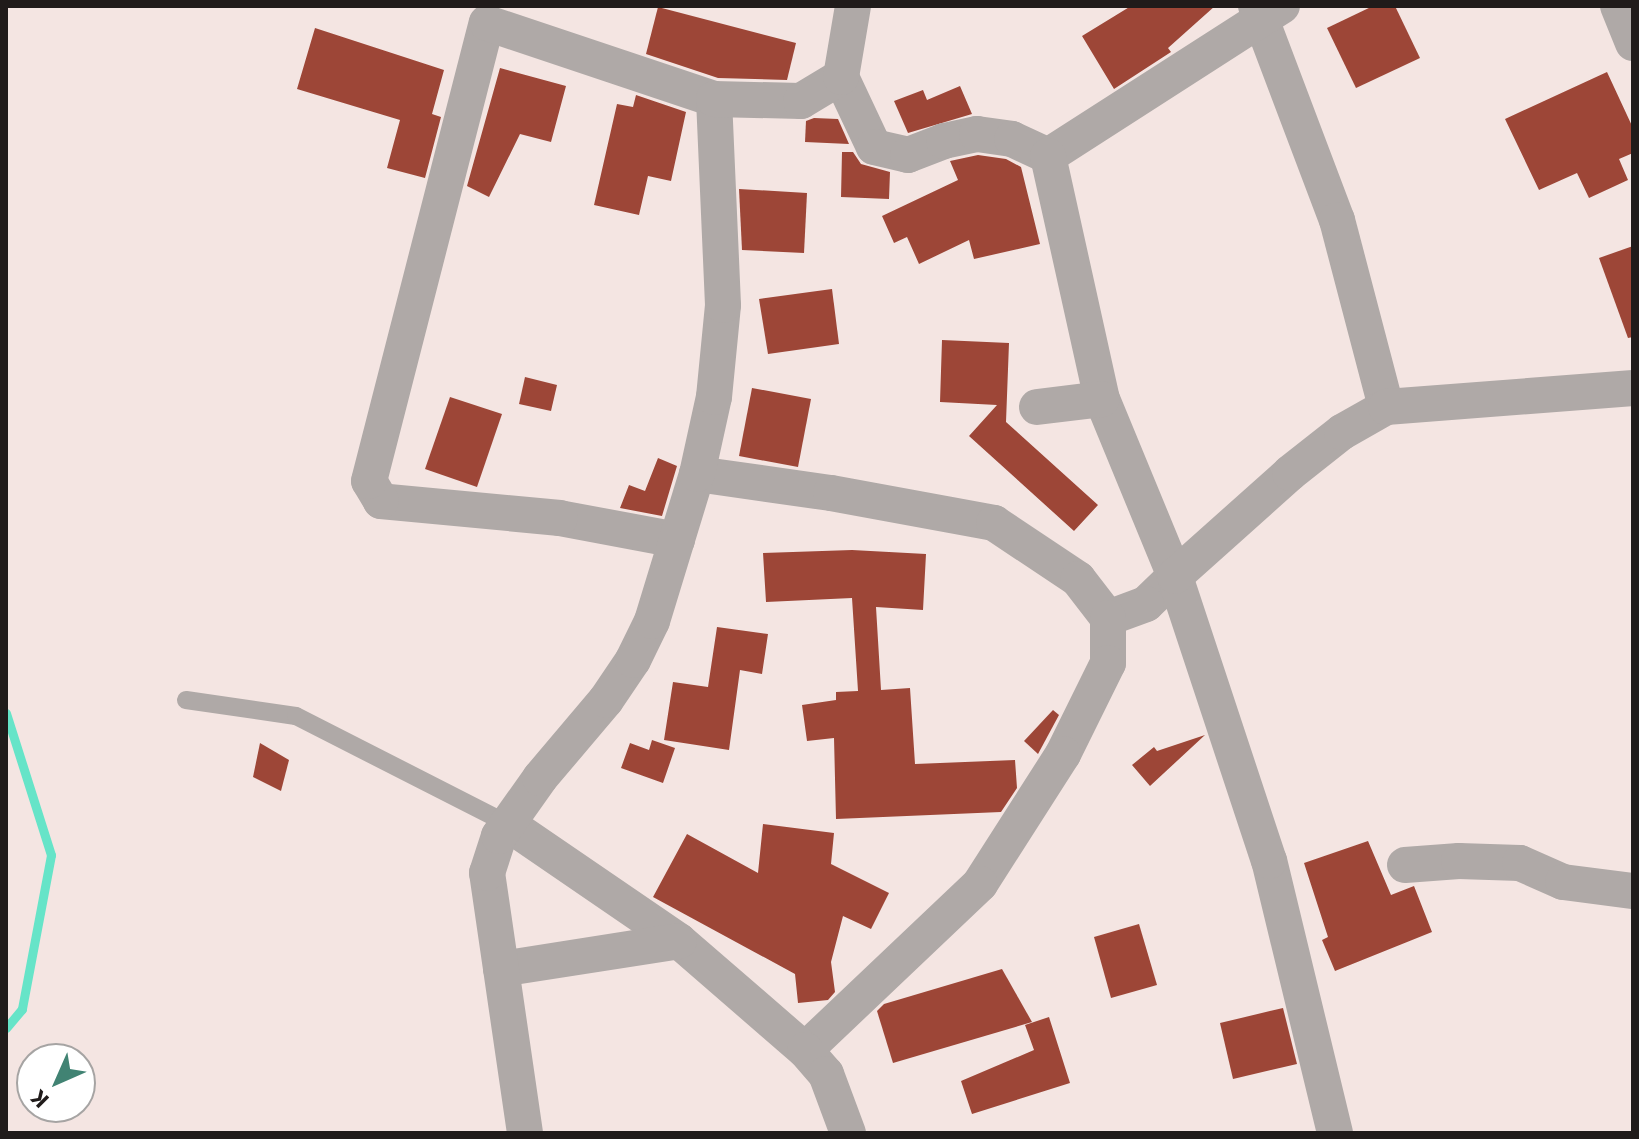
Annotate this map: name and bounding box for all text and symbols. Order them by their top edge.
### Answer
north arrow [16,1043,96,1123]
text: K [26,1084,55,1113]

